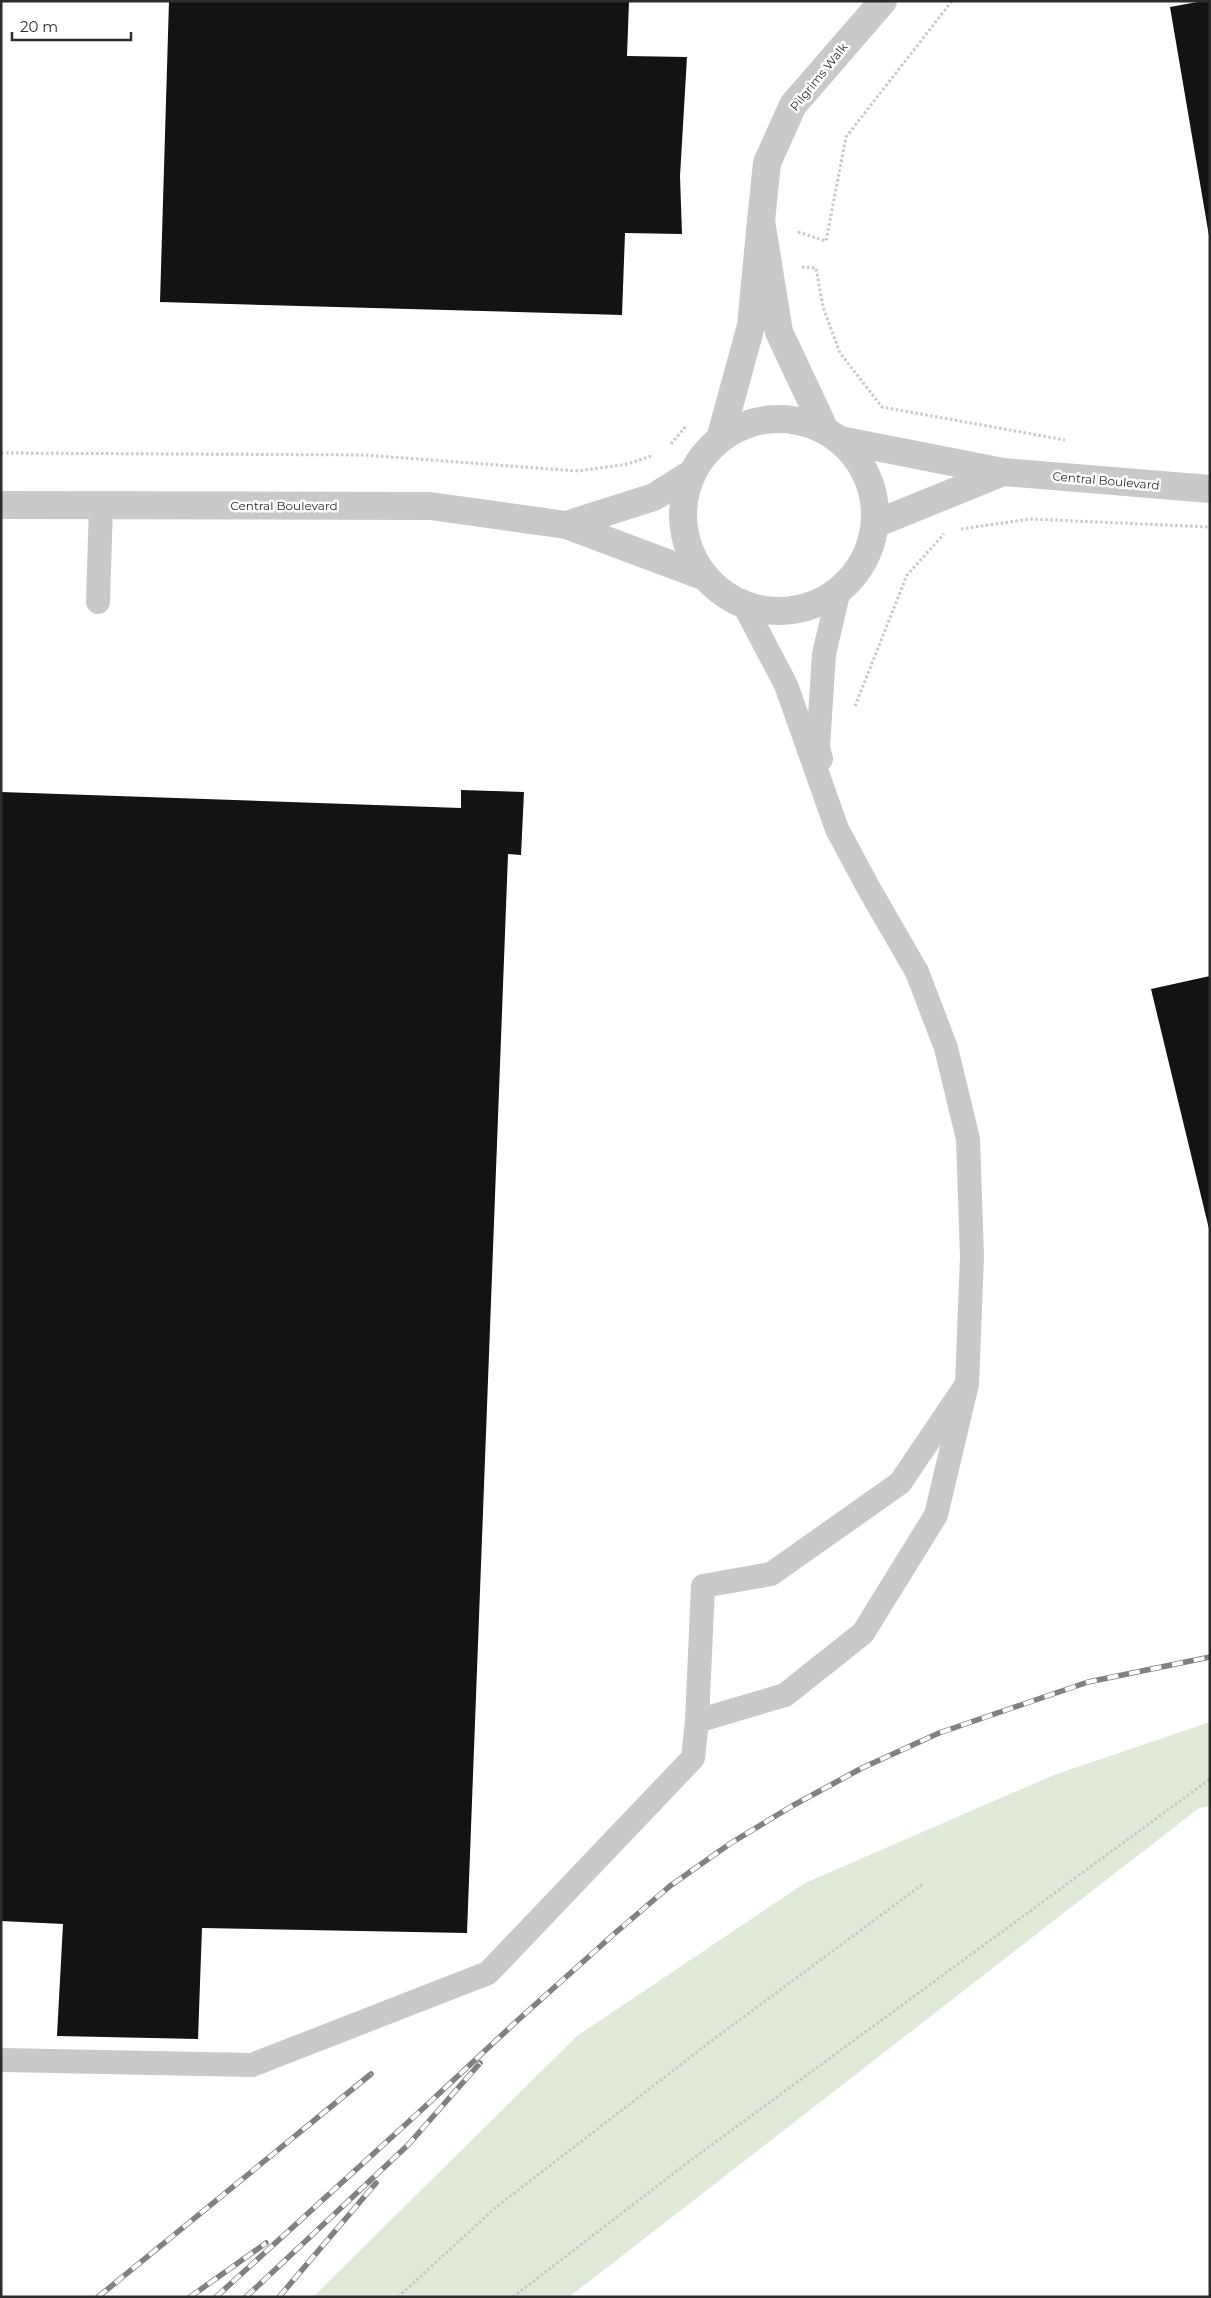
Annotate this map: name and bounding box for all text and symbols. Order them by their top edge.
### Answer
scale bar [12,10,131,42]
text: 20 m [20,17,58,36]
street label: Pilgrims Walk [787,39,851,114]
street label: Central Boulevard [1052,468,1160,493]
street label: Central Boulevard [230,498,338,513]

